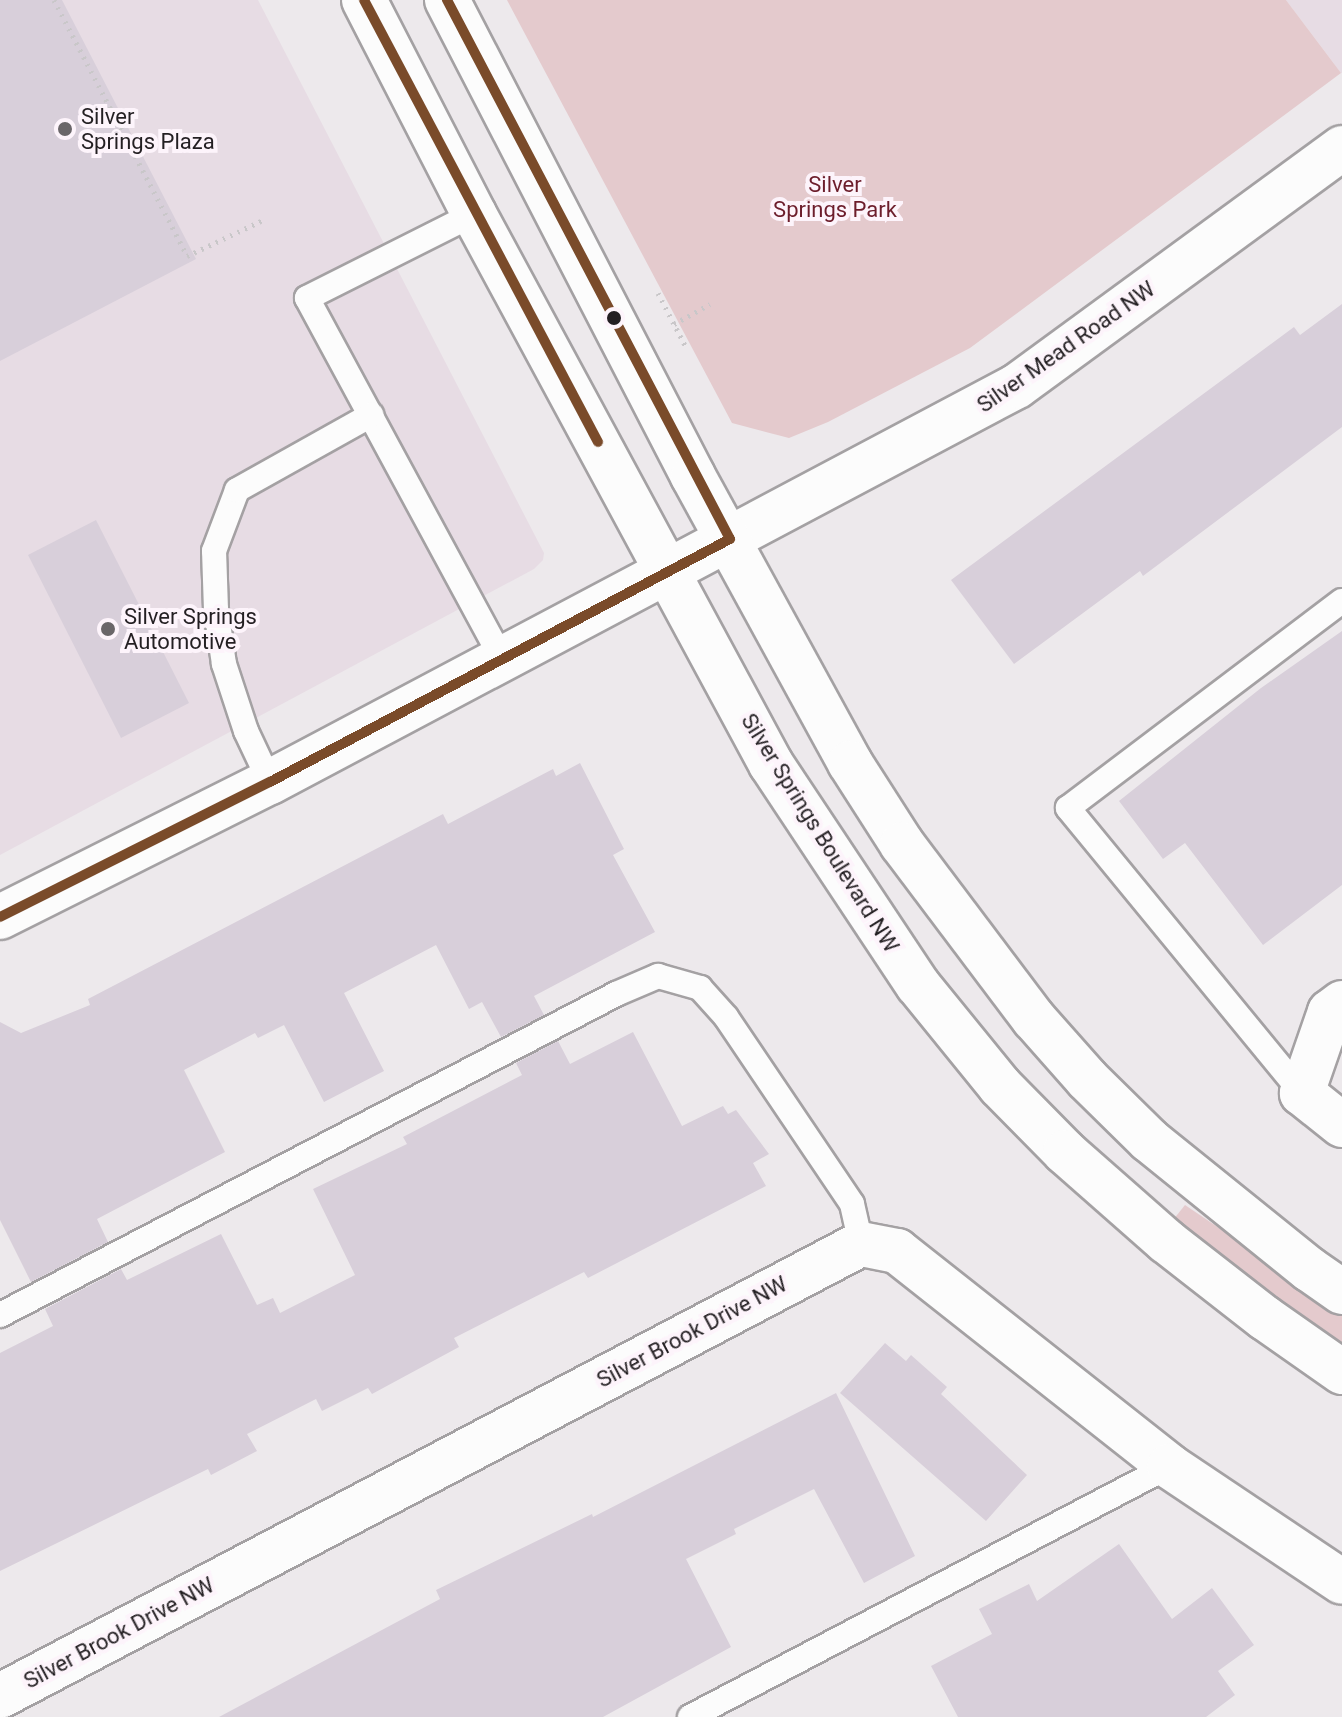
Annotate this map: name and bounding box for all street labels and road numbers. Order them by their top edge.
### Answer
street label: Silver Mead Road NW [972,276,1160,418]
street label: Silver Springs Boulevard NW [736,709,904,957]
street label: Silver Brook Drive NW [592,1271,792,1393]
street label: Silver Brook Drive NW [19,1572,219,1694]

